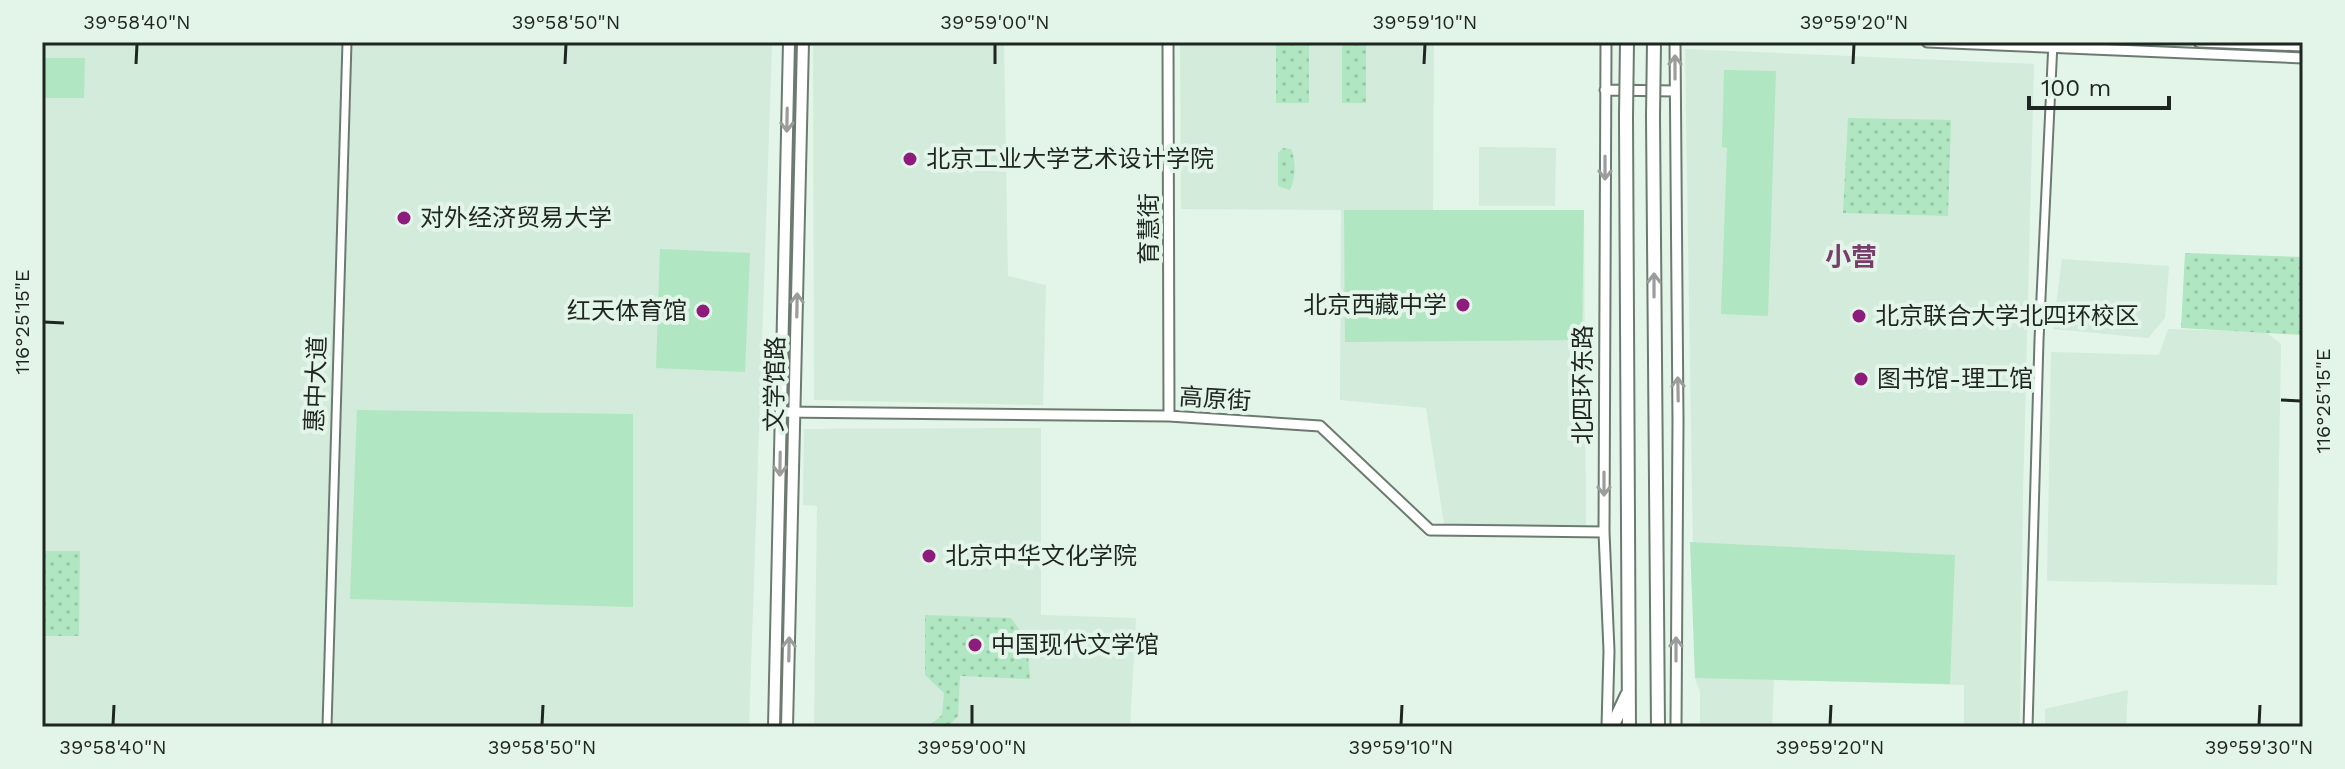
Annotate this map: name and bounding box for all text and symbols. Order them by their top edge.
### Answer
text: 39°58'40"N [83,10,191,34]
text: 39°58'50"N [512,10,620,34]
text: 39°59'00"N [940,10,1050,34]
text: 39°59'10"N [1373,10,1477,34]
text: 39°59'20"N [1800,10,1908,34]
one-way arrow [1667,54,1683,81]
scale bar [2029,60,2169,110]
text: 100 m [2041,74,2111,102]
one-way arrow [779,106,795,133]
place label: 北京工业大学艺术设计学院 [926,145,1214,173]
marker: 北京工业大学艺术设计学院 [901,150,919,168]
one-way arrow [1597,154,1613,181]
street label: 育慧街 [1135,193,1163,265]
place label: 对外经济贸易大学 [420,204,612,232]
marker: 对外经济贸易大学 [395,209,413,227]
district label: 小营 [1825,242,1877,272]
text: 116°25'15"E [10,269,34,375]
one-way arrow [1647,272,1662,299]
place label: 北京西藏中学 [1303,291,1447,319]
one-way arrow [789,292,804,319]
marker: 北京西藏中学 [1454,296,1472,314]
place label: 红天体育馆 [567,297,687,325]
marker: 红天体育馆 [694,302,712,320]
place label: 北京联合大学北四环校区 [1875,302,2139,330]
marker: 北京联合大学北四环校区 [1850,307,1868,325]
street label: 北四环东路 [1569,325,1597,445]
street label: 惠中大道 [300,336,332,432]
street label: 文学馆路 [760,336,790,432]
text: 116°25'15"E [2311,348,2335,454]
place label: 图书馆-理工馆 [1877,365,2033,393]
marker: 图书馆-理工馆 [1852,370,1870,388]
one-way arrow [1670,376,1686,403]
street label: 高原街 [1178,383,1252,415]
one-way arrow [772,450,787,477]
one-way arrow [1596,470,1612,497]
place label: 北京中华文化学院 [945,542,1137,570]
marker: 北京中华文化学院 [920,547,938,565]
place label: 中国现代文学馆 [991,631,1159,659]
one-way arrow [781,636,797,663]
marker: 中国现代文学馆 [966,636,984,654]
one-way arrow [1669,636,1684,663]
text: 39°58'40"N [59,735,167,759]
text: 39°58'50"N [488,735,596,759]
text: 39°59'00"N [917,735,1027,759]
text: 39°59'10"N [1349,735,1453,759]
text: 39°59'20"N [1776,735,1884,759]
text: 39°59'30"N [2205,735,2313,759]

